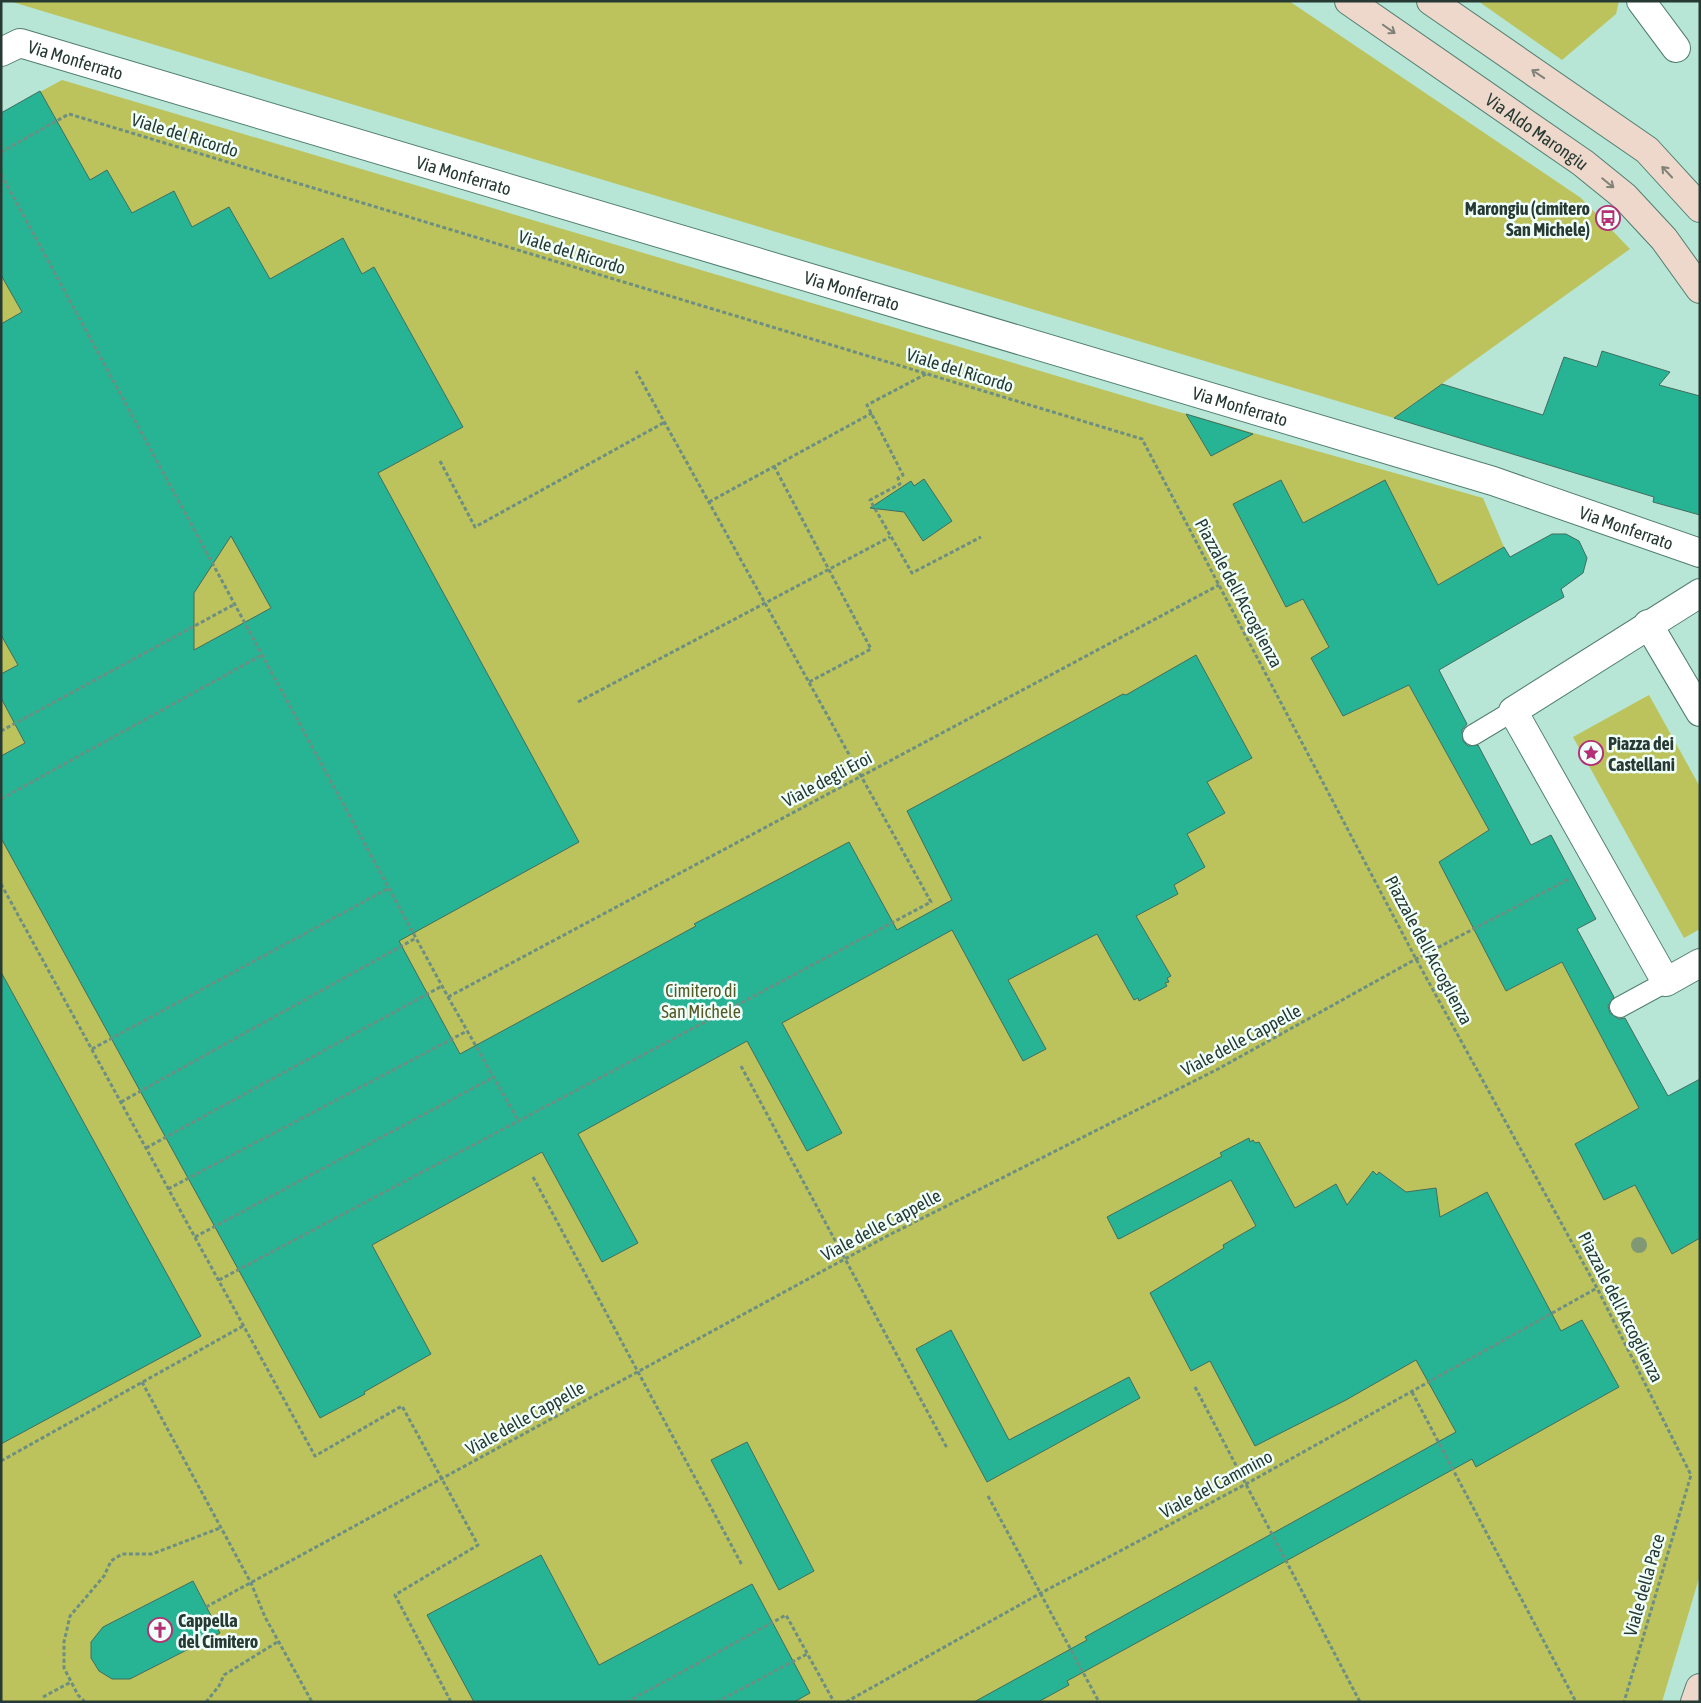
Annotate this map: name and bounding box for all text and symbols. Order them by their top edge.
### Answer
one-way arrow [1382,24,1396,34]
street label: Via Monferrato [25,35,126,84]
one-way arrow [1531,69,1545,80]
street label: Via Aldo Marongiu [1482,88,1593,174]
street label: Viale del Ricordo [129,109,241,161]
street label: Via Monferrato [414,151,514,199]
one-way arrow [1662,165,1673,178]
one-way arrow [1601,178,1614,189]
place label: Marongiu (cimitero San Michele) [1465,198,1590,240]
bus stop icon: Marongiu (cimitero San Michele) [1595,205,1621,231]
street label: Viale del Ricordo [516,226,628,278]
street label: Via Monferrato [802,266,902,314]
street label: Viale del Ricordo [904,344,1016,396]
street label: Via Monferrato [1190,382,1290,430]
street label: Via Monferrato [1576,501,1676,553]
street label: Piazzale dell'Accoglienza [1191,515,1287,671]
place label: Piazza dei Castellani [1608,733,1675,775]
place icon: Piazza dei Castellani [1578,740,1604,766]
street label: Viale degli Eroi [779,747,875,811]
street label: Piazzale dell'Accoglienza [1381,872,1477,1028]
park label: Cimitero di San Michele [661,980,741,1022]
street label: Viale delle Cappelle [1178,1000,1304,1080]
street label: Viale delle Cappelle [818,1185,944,1265]
street label: Piazzale dell'Accoglienza [1574,1228,1668,1386]
street label: Viale delle Cappelle [462,1377,588,1459]
street label: Viale del Cammino [1156,1446,1276,1522]
street label: Viale della Pace [1619,1531,1669,1639]
place label: Cappella del Cimitero [178,1610,258,1652]
church icon: Cappella del Cimitero [147,1617,173,1643]

